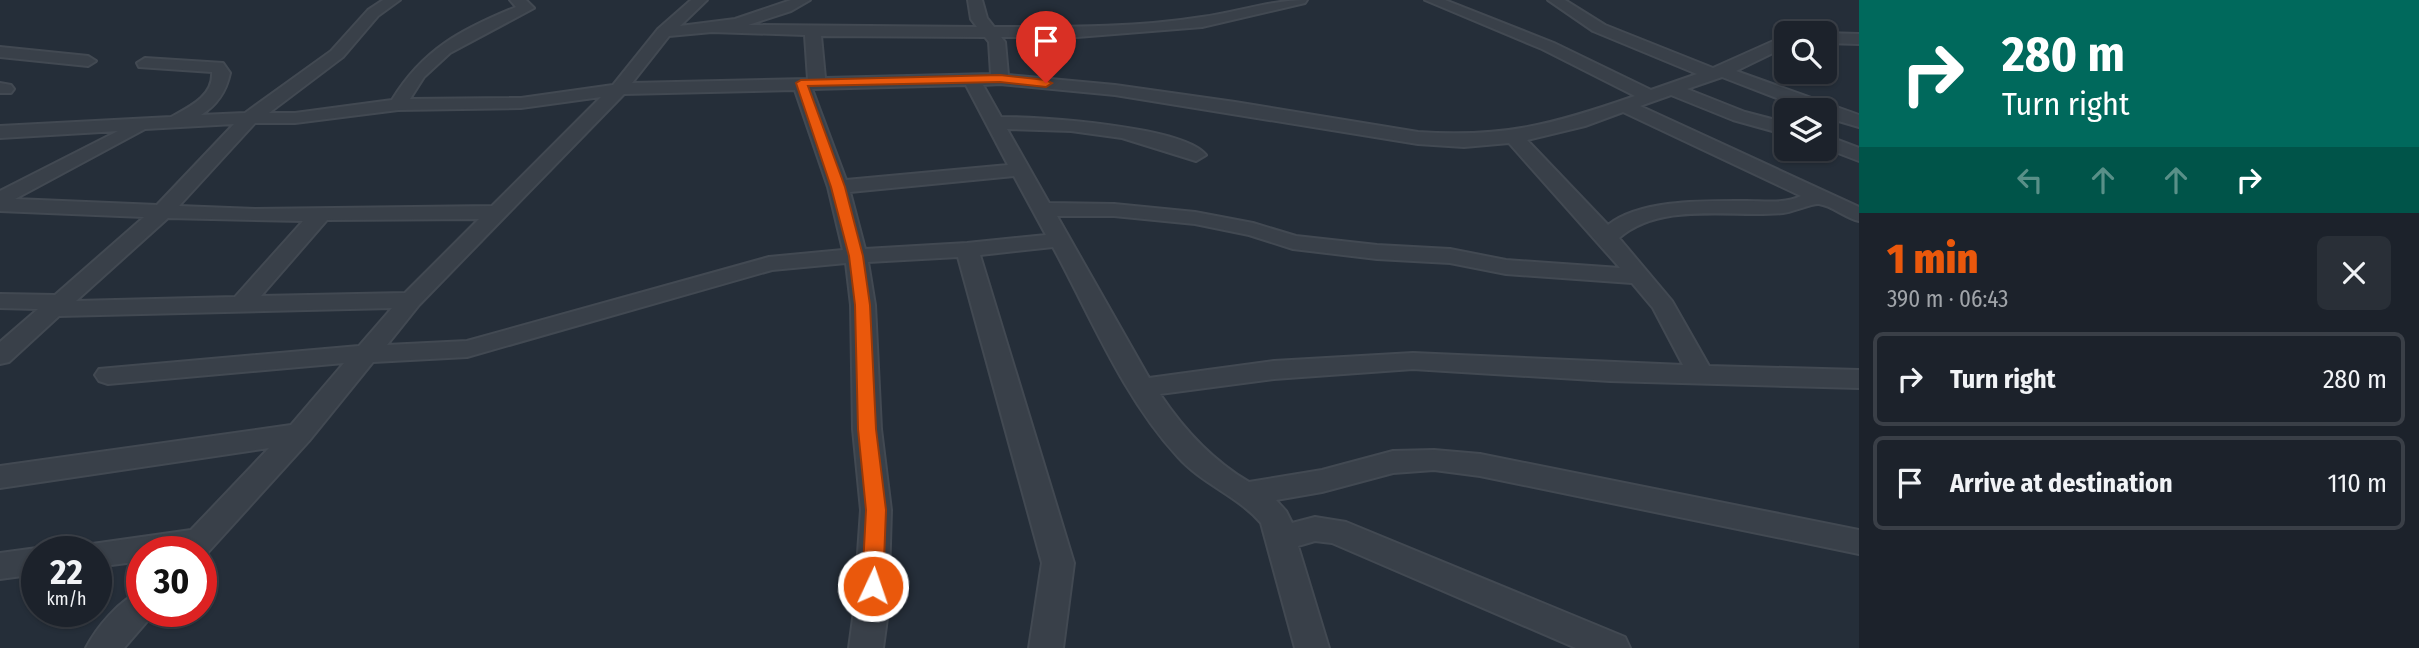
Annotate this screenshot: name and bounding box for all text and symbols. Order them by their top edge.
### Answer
pin [1016,11,1076,83]
map controls [1774,21,1837,161]
button: search [1774,21,1837,84]
icon: arrive [1027,22,1065,60]
text: 280 m [2002,25,2125,84]
icon: right [1887,28,1978,119]
text: Turn right [2002,85,2129,123]
button: layers [1774,98,1837,161]
icon: left [2011,161,2049,199]
icon: ahead [2084,161,2122,199]
icon: ahead [2157,161,2195,199]
icon: right [2230,161,2268,199]
text: 1 min [1887,234,1978,284]
button: close [2317,236,2391,310]
text: 390 m · 06:43 [1887,285,2008,313]
icon: right [1891,360,1929,398]
text: Turn right [1950,364,2056,395]
text: 280 m [2323,364,2387,395]
icon: arrive [1891,464,1929,502]
text: Arrive at destination [1950,468,2173,499]
text: 110 m [2327,468,2387,499]
speed limit sign: 30 [126,536,217,627]
position arrow [836,549,910,623]
text: 22 [50,551,83,593]
text: km/h [46,588,87,610]

